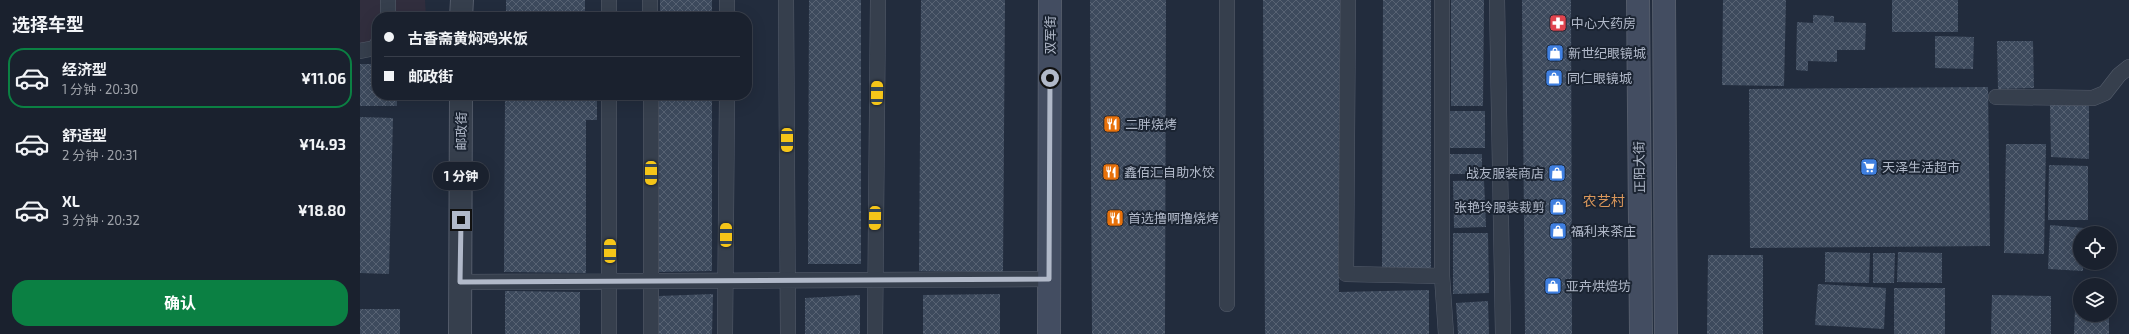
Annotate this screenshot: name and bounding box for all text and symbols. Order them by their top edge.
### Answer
text: 选择车型 [12,13,84,35]
pharmacy icon: 中心大药房 [1548,13,1568,33]
street label: 双军街 [1042,15,1058,55]
place label: 中心大药房 [1571,15,1636,31]
text: 古香斋黄焖鸡米饭 [408,29,528,47]
shop icon: 新世纪眼镜城 [1545,43,1565,63]
place label: 新世纪眼镜城 [1568,45,1646,61]
icon: car [14,60,50,96]
text: 经济型 [62,60,107,78]
text: 邮政街 [408,67,453,85]
shop icon: 同仁眼镜城 [1544,68,1564,88]
text: ¥11.06 [301,69,346,87]
route start [1041,69,1059,87]
place label: 同仁眼镜城 [1567,70,1632,86]
text: 1 分钟 · 20:30 [62,81,138,97]
car [871,81,883,105]
street label: 邮政街 [453,111,469,151]
restaurant icon: 二胖烧烤 [1102,114,1122,134]
place label: 二胖烧烤 [1125,116,1177,132]
icon: car [14,126,50,162]
text: 舒适型 [62,126,107,144]
car [781,128,793,152]
text: ¥14.93 [299,135,346,153]
street label: 正阳大街 [1631,141,1647,193]
text: 2 分钟 · 20:31 [62,147,138,163]
supermarket icon: 天泽生活超市 [1859,157,1879,177]
place label: 天泽生活超市 [1882,159,1960,175]
car [645,161,657,185]
callout: 1 分钟 [433,162,489,190]
restaurant icon: 鑫佰汇自助水饺 [1101,162,1121,182]
shop icon: 战友服装商店 [1547,163,1567,183]
place label: 鑫佰汇自助水饺 [1124,164,1215,180]
place label: 战友服装商店 [1466,165,1544,181]
text: 1 分钟 [444,168,478,184]
icon: car [14,192,50,228]
text: XL [62,192,80,210]
district label: 农艺村 [1583,192,1625,209]
shop icon: 张艳玲服装裁剪 [1548,197,1568,217]
place label: 张艳玲服装裁剪 [1454,199,1545,215]
text: ¥18.80 [298,201,346,219]
car [869,206,881,230]
restaurant icon: 首选撸啊撸烧烤 [1105,208,1125,228]
place label: 首选撸啊撸烧烤 [1128,210,1219,226]
route end [452,211,470,229]
text: 3 分钟 · 20:32 [62,212,140,228]
shop icon: 福利来茶庄 [1548,221,1568,241]
car [720,223,732,247]
place label: 福利来茶庄 [1571,223,1636,239]
map controls [2073,226,2117,322]
button: locate [2073,226,2117,270]
car [604,239,616,263]
shop icon: 亚卉烘焙坊 [1543,276,1563,296]
place label: 亚卉烘焙坊 [1566,278,1631,294]
button: layers [2073,278,2117,322]
button: 确认 [12,280,348,326]

